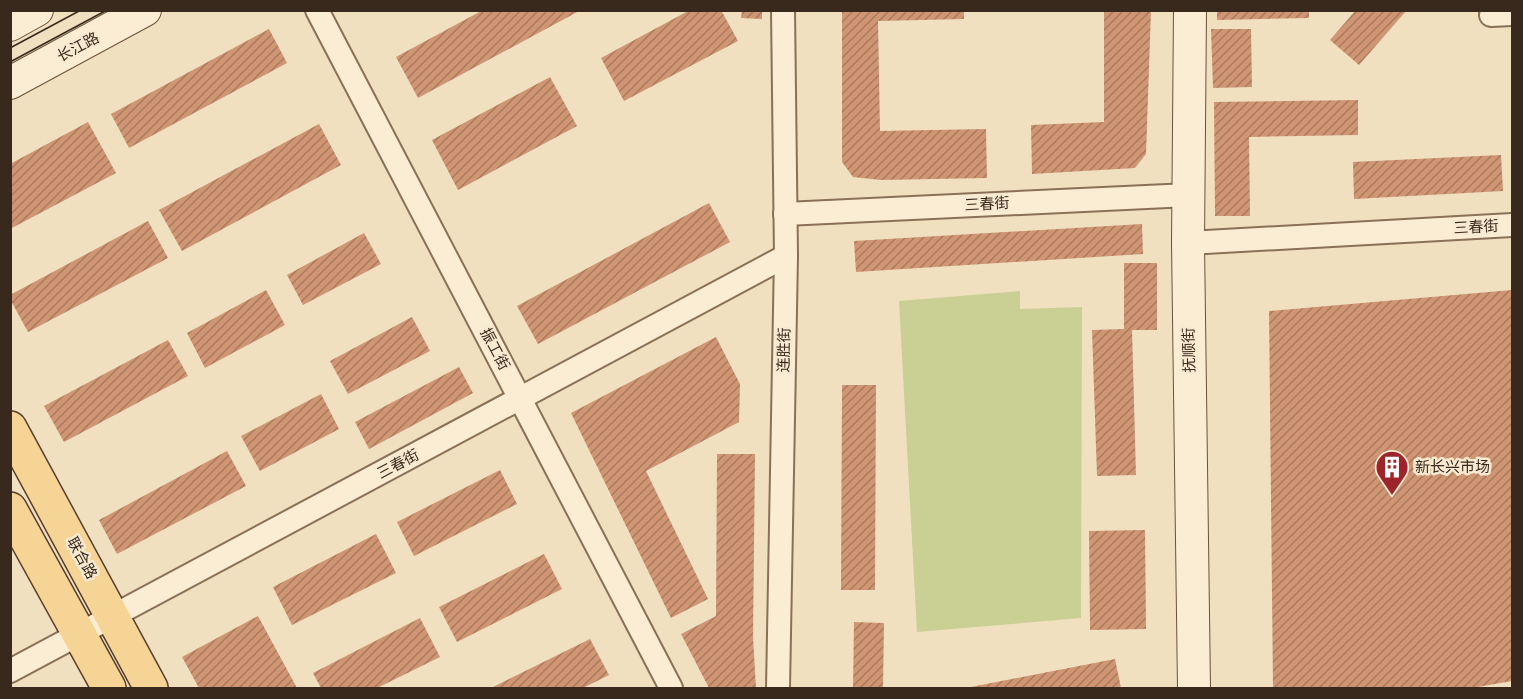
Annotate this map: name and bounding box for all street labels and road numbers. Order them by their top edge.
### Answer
street label: 长江路 [52,25,103,66]
street label: 三春街 [964,190,1010,215]
street label: 三春街 [1453,213,1499,238]
street label: 振工街 [476,323,517,374]
street label: 连胜街 [771,327,794,373]
street label: 抚顺街 [1176,327,1199,373]
street label: 三春街 [372,442,423,483]
street label: 联合路 [62,532,104,583]

